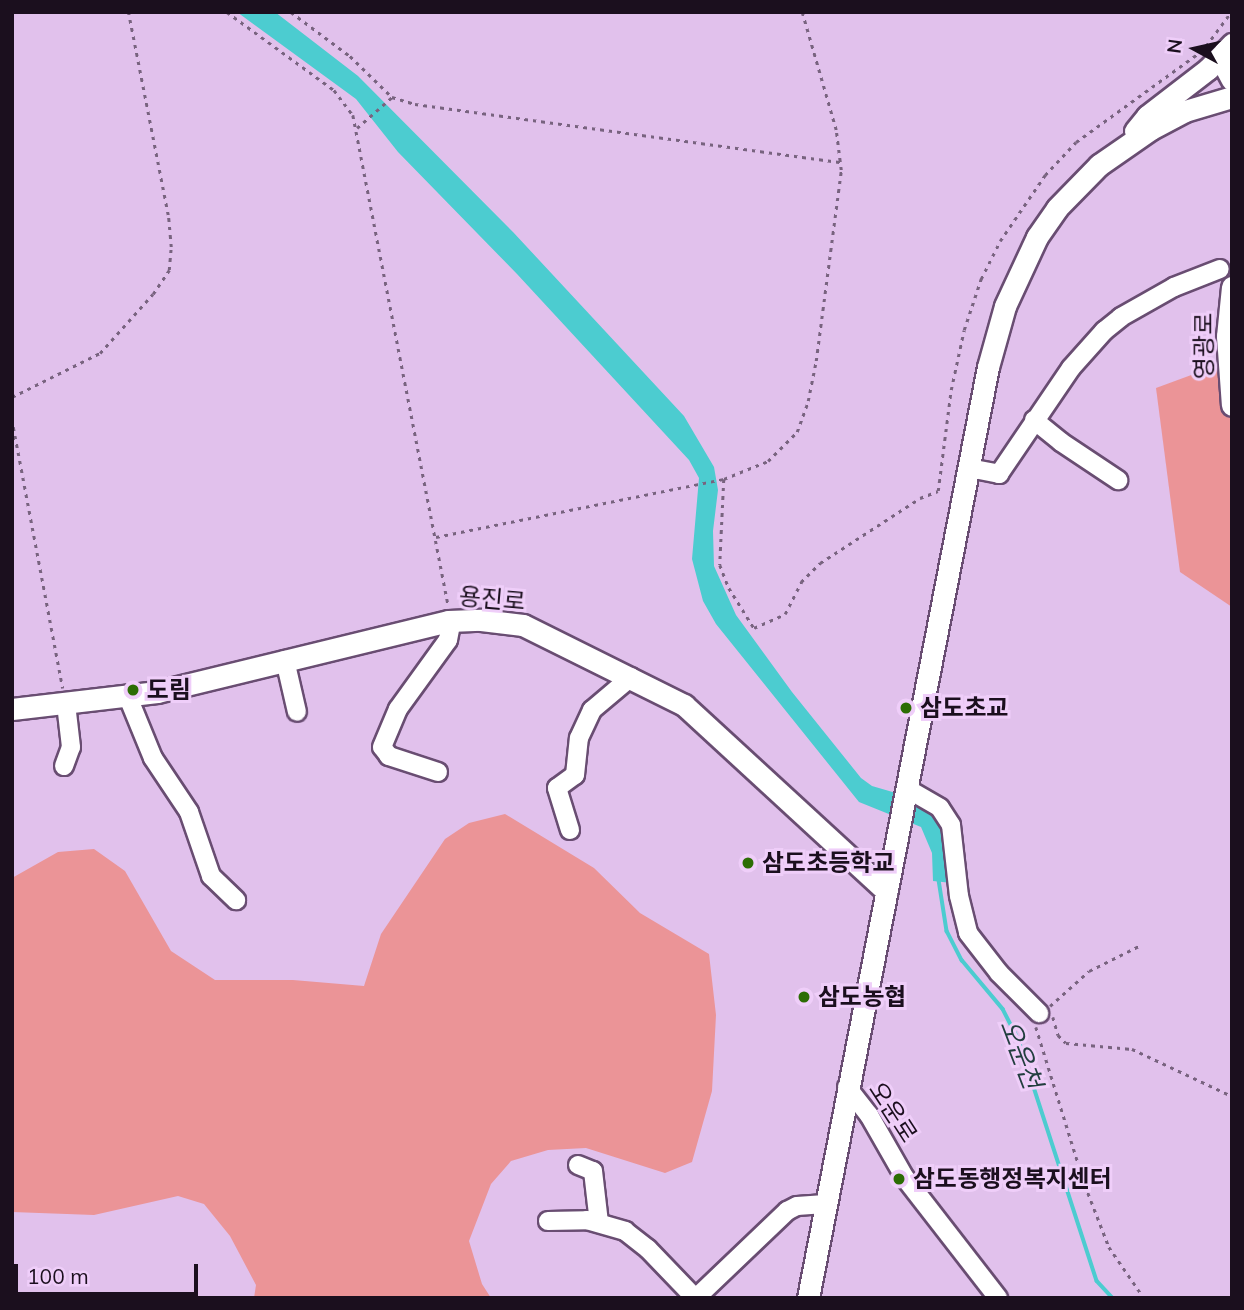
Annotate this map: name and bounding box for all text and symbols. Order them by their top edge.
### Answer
north arrow [1160,14,1230,84]
text: N [1161,37,1187,55]
street label: 영광로 [1190,313,1218,379]
street label: 용진로 [458,582,526,616]
place label: 도림 [147,676,191,704]
marker: 도림 [125,682,141,698]
place label: 삼도초교 [920,694,1008,722]
marker: 삼도초교 [898,700,914,716]
place label: 삼도초등학교 [762,849,894,877]
marker: 삼도초등학교 [740,855,756,871]
place label: 삼도농협 [818,983,906,1011]
marker: 삼도농협 [796,989,812,1005]
water label: 오운천 [994,1015,1048,1093]
street label: 오운로 [863,1076,923,1148]
place label: 삼도동행정복지센터 [913,1165,1112,1193]
marker: 삼도동행정복지센터 [891,1171,907,1187]
scale bar [18,1250,201,1294]
text: 100 m [27,1263,89,1289]

